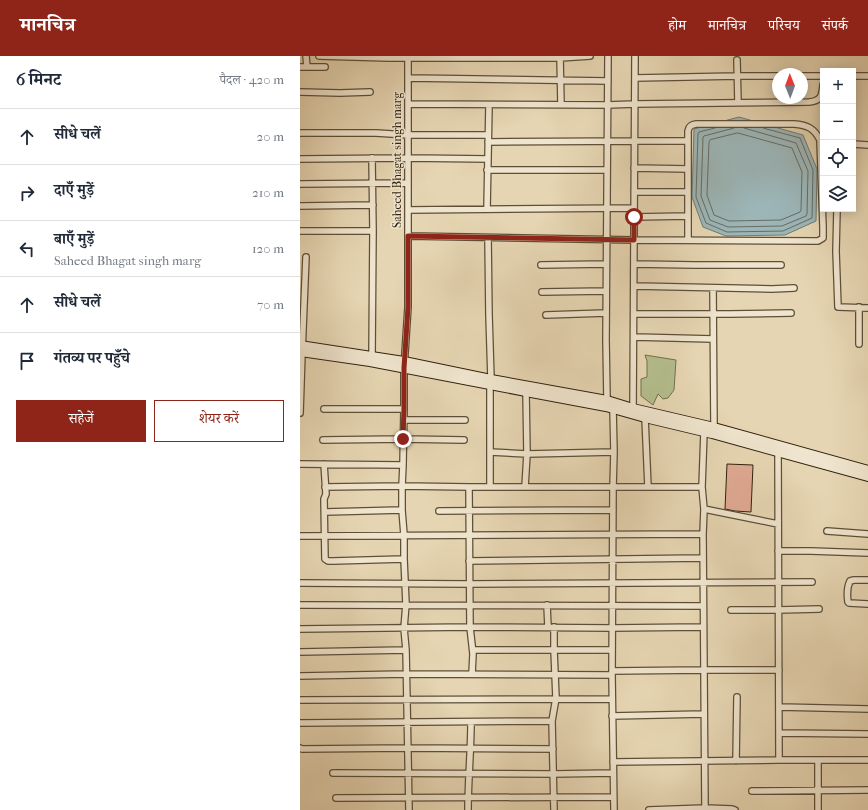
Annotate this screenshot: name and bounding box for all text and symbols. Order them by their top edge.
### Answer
text: मानचित्र [20,14,75,36]
text: होम [668,17,686,34]
text: मानचित्र [708,17,746,34]
text: परिचय [768,17,800,34]
text: संपर्क [822,17,848,34]
north arrow [772,68,808,104]
map controls [820,68,856,212]
button: + [820,68,856,104]
text: 6 मिनट [16,69,61,89]
text: पैदल · 420 m [219,72,284,87]
street label: Saheed Bhagat singh marg [390,91,404,228]
button: − [820,104,856,140]
text: सीधे चलें [54,125,101,143]
icon: ahead [16,126,38,148]
text: 20 m [257,129,284,144]
button: locate [820,140,856,176]
button: layers [820,176,856,212]
text: दाएँ मुड़ें [54,181,94,199]
icon: right [16,182,38,204]
text: 210 m [252,185,284,200]
route start [625,208,643,226]
text: बाएँ मुड़ें [54,230,94,248]
icon: left [16,238,38,260]
text: 120 m [252,241,284,256]
text: Saheed Bhagat singh marg [54,253,201,268]
text: सीधे चलें [54,293,101,311]
icon: ahead [16,294,38,316]
text: 70 m [257,297,284,312]
text: गंतव्य पर पहुँचे [54,349,130,367]
icon: arrive [16,350,38,372]
button: सहेजें [16,400,146,442]
button: शेयर करें [154,400,284,442]
route end [394,430,412,448]

